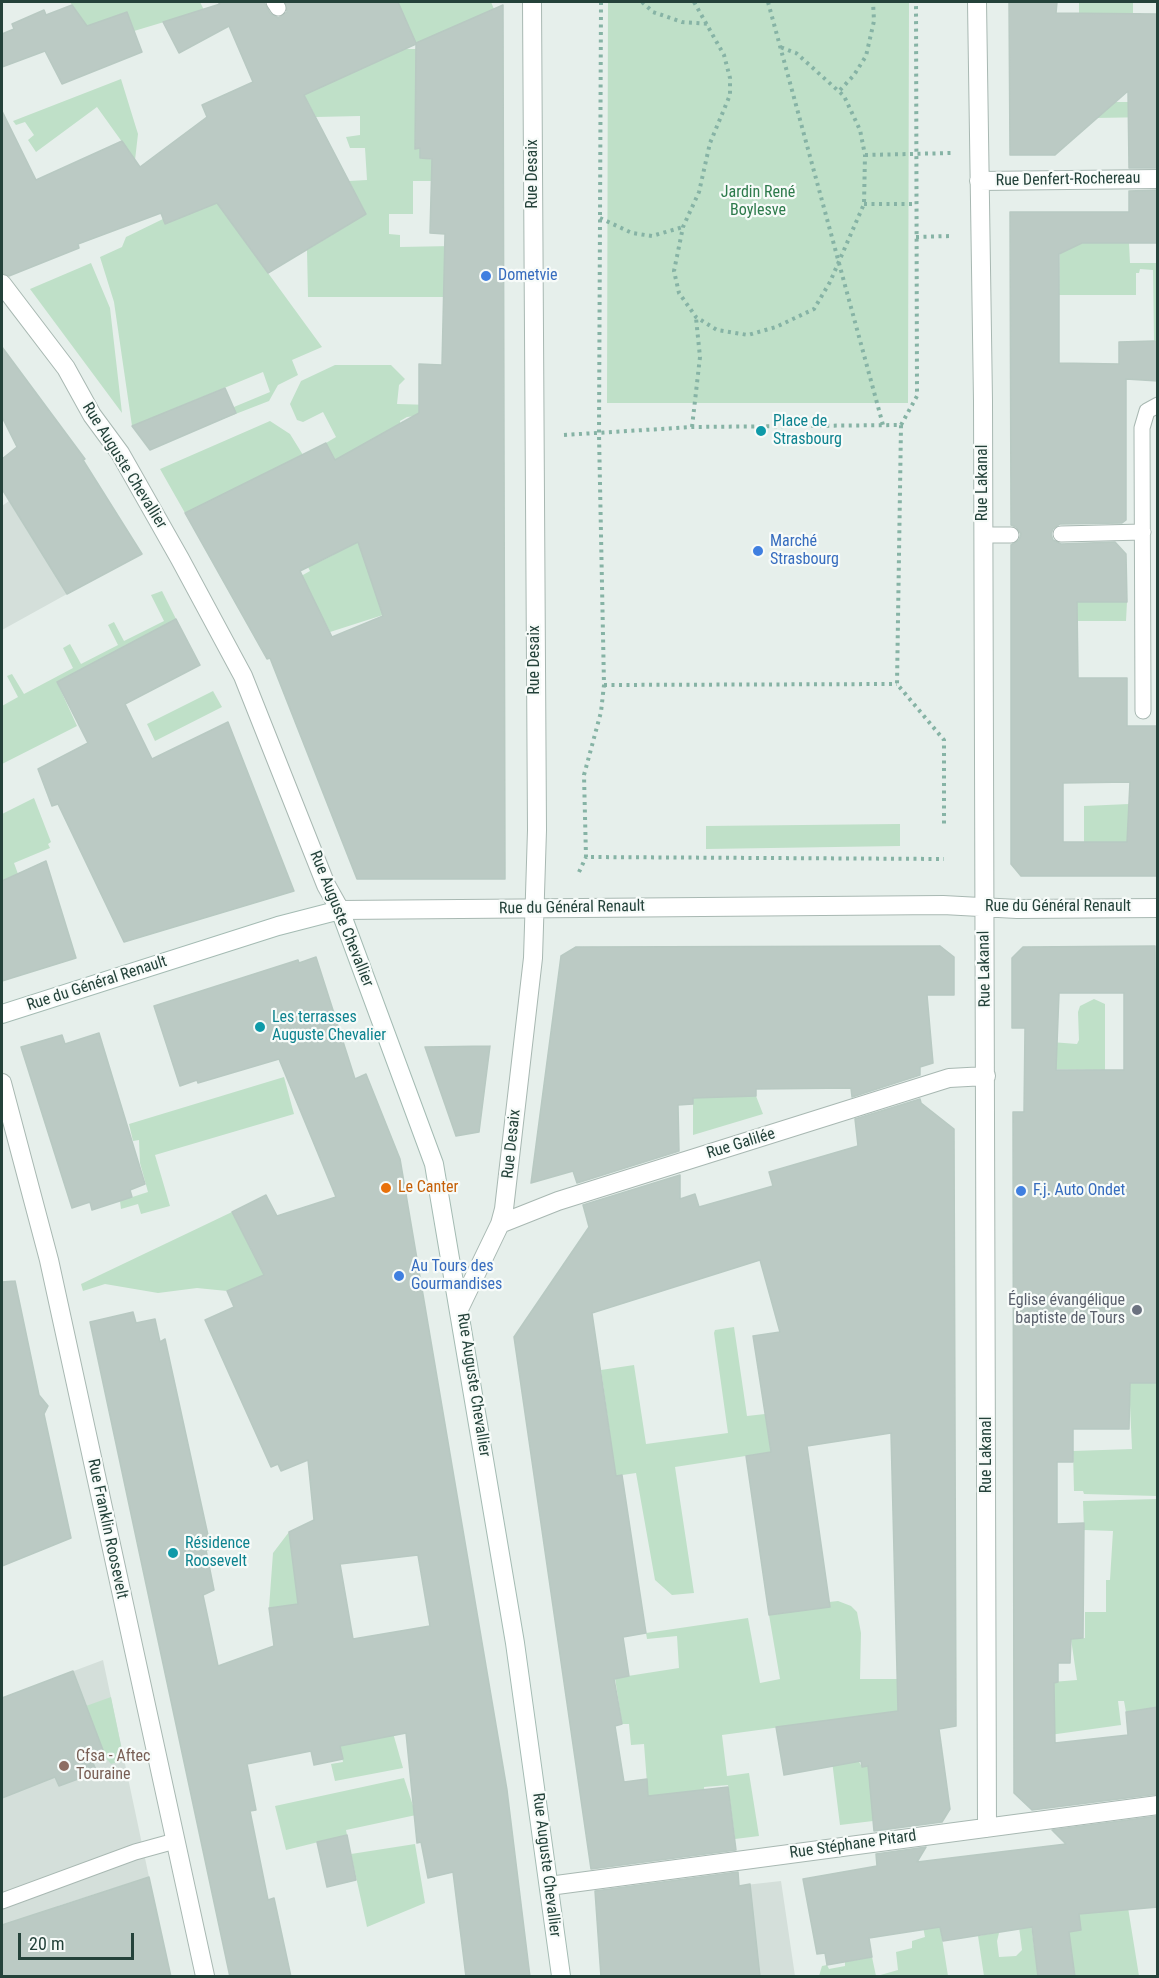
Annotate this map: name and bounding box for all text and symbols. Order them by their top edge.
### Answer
street label: Rue Desaix [523,139,543,209]
street label: Rue Denfert-Rochereau [995,169,1141,191]
park label: Jardin René Boylesve [721,183,795,221]
place label: Dometvie [498,266,557,286]
marker: Dometvie [479,269,493,283]
street label: Rue Auguste Chevallier [77,399,171,533]
place label: Place de Strasbourg [773,412,842,450]
marker: Place de Strasbourg [754,424,768,438]
street label: Rue Lakanal [973,445,993,521]
place label: Marché Strasbourg [770,532,839,570]
marker: Marché Strasbourg [751,544,765,558]
street label: Rue Desaix [525,625,545,695]
street label: Rue Auguste Chevallier [305,848,377,990]
street label: Rue du Général Renault [499,897,645,919]
street label: Rue du Général Renault [985,897,1131,917]
street label: Rue Lakanal [975,931,995,1007]
street label: Rue du Général Renault [25,952,169,1016]
place label: Les terrasses Auguste Chevalier [272,1008,386,1046]
marker: Les terrasses Auguste Chevalier [253,1020,267,1034]
street label: Rue Desaix [499,1108,525,1180]
street label: Rue Galilée [704,1125,778,1163]
place label: Le Canter [398,1178,458,1198]
marker: Le Canter [379,1181,393,1195]
place label: F.j. Auto Ondet [1033,1181,1125,1201]
marker: F.j. Auto Ondet [1014,1184,1028,1198]
place label: Au Tours des Gourmandises [411,1257,502,1295]
marker: Au Tours des Gourmandises [392,1269,406,1283]
place label: Église évangélique baptiste de Tours [1008,1291,1125,1329]
marker: Église évangélique baptiste de Tours [1130,1303,1144,1317]
street label: Rue Auguste Chevallier [452,1312,494,1458]
street label: Rue Lakanal [977,1417,997,1493]
street label: Rue Franklin Roosevelt [83,1457,131,1601]
place label: Résidence Roosevelt [185,1534,250,1572]
marker: Résidence Roosevelt [166,1546,180,1560]
place label: Cfsa - Aftec Touraine [76,1747,150,1785]
marker: Cfsa - Aftec Touraine [57,1759,71,1773]
street label: Rue Auguste Chevallier [528,1792,564,1938]
street label: Rue Stéphane Pitard [788,1827,918,1863]
scale bar [21,1921,136,1959]
text: 20 m [29,1933,64,1954]

